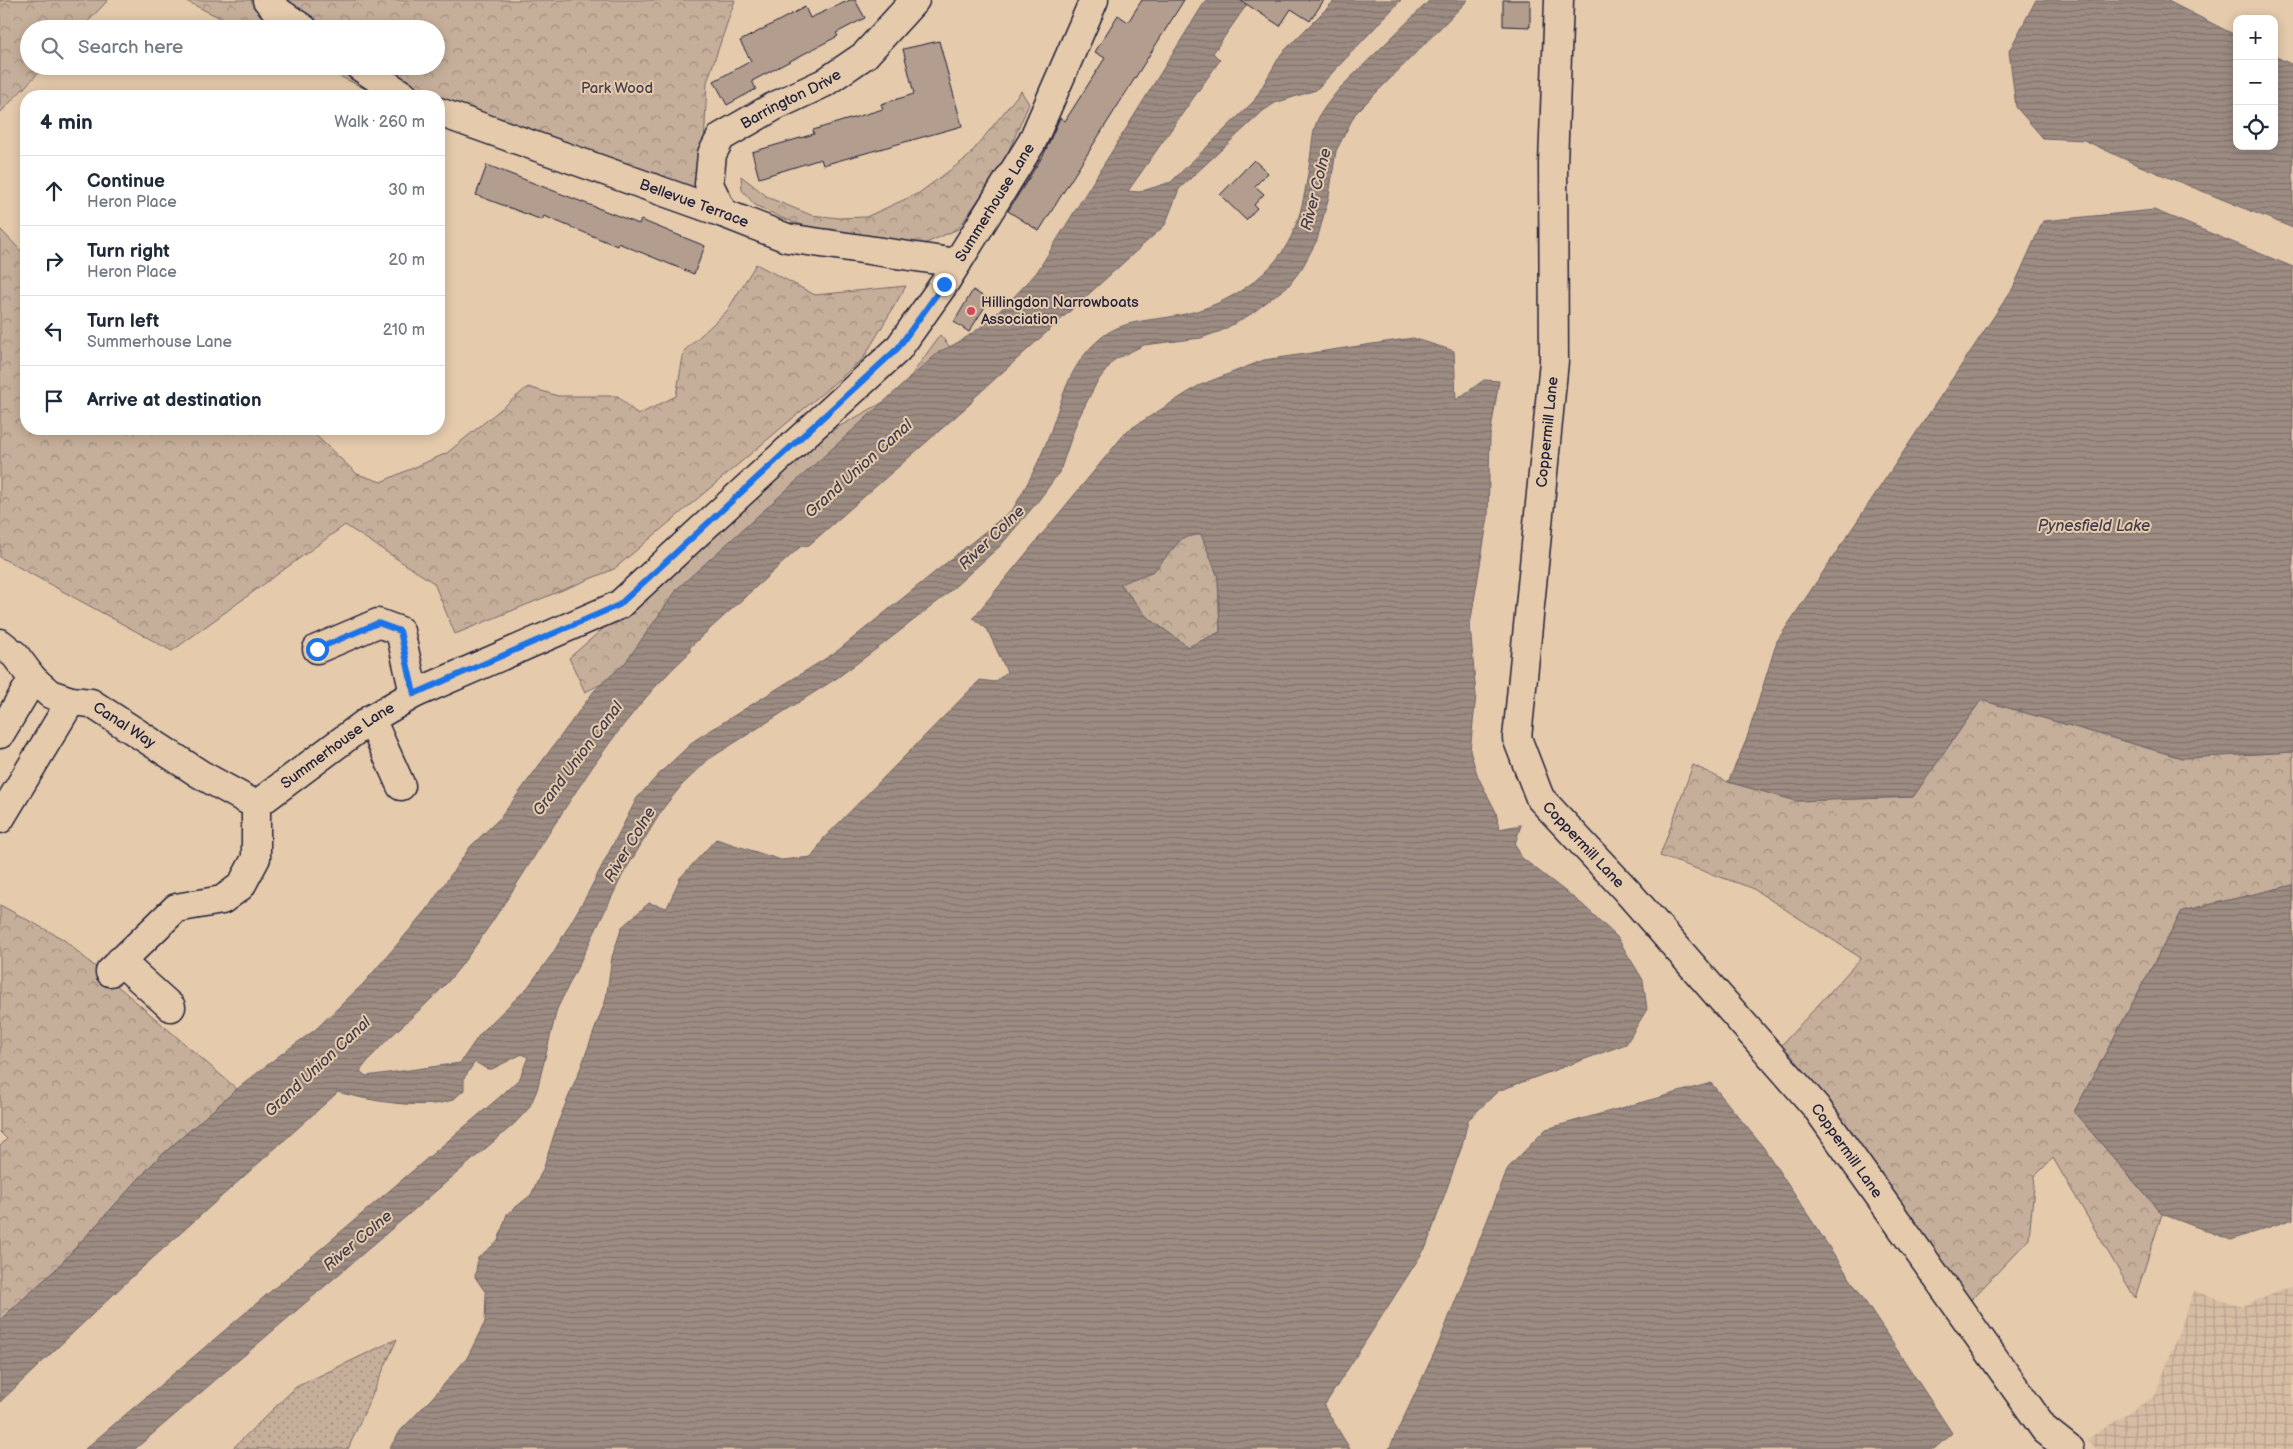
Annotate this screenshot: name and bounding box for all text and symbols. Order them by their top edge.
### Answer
map controls [2233,15,2278,150]
button: + [2233,15,2278,60]
search box [20,20,445,75]
icon: search [38,34,66,62]
text: Search here [78,36,183,59]
button: − [2233,60,2278,105]
street label: Barrington Drive [737,65,845,134]
park label: Park Wood [581,79,653,98]
button: locate [2233,105,2278,150]
text: 4 min [40,110,93,135]
text: Walk · 260 m [334,113,425,132]
street label: Summerhouse Lane [951,140,1039,266]
water label: River Colne [1297,146,1336,232]
text: Continue [87,170,165,193]
street label: Bellevue Terrace [637,175,752,232]
icon: ahead [40,177,68,205]
text: 30 m [388,181,425,200]
text: Heron Place [87,193,177,212]
text: Turn right [87,240,170,263]
icon: right [40,247,68,275]
text: 20 m [389,251,425,270]
text: Heron Place [87,263,177,282]
route end [933,273,956,296]
place label: Hillingdon Narrowboats Association [981,293,1139,329]
marker: Hillingdon Narrowboats Association [965,305,977,317]
text: Turn left [87,310,159,333]
icon: left [40,317,68,345]
text: 210 m [383,321,425,340]
text: Summerhouse Lane [87,333,232,352]
street label: Coppermill Lane [1532,375,1563,489]
icon: arrive [40,387,68,415]
text: Arrive at destination [87,389,262,412]
water label: Grand Union Canal [801,415,918,522]
water label: River Colne [955,502,1029,574]
water label: Pynesfield Lake [2038,517,2150,536]
route start [306,638,329,661]
water label: Grand Union Canal [529,697,628,820]
street label: Canal Way [89,698,159,753]
street label: Summerhouse Lane [277,698,398,793]
street label: Coppermill Lane [1538,798,1628,892]
water label: River Colne [600,804,660,886]
water label: Grand Union Canal [261,1012,376,1121]
street label: Coppermill Lane [1806,1100,1887,1202]
water label: River Colne [320,1207,396,1275]

